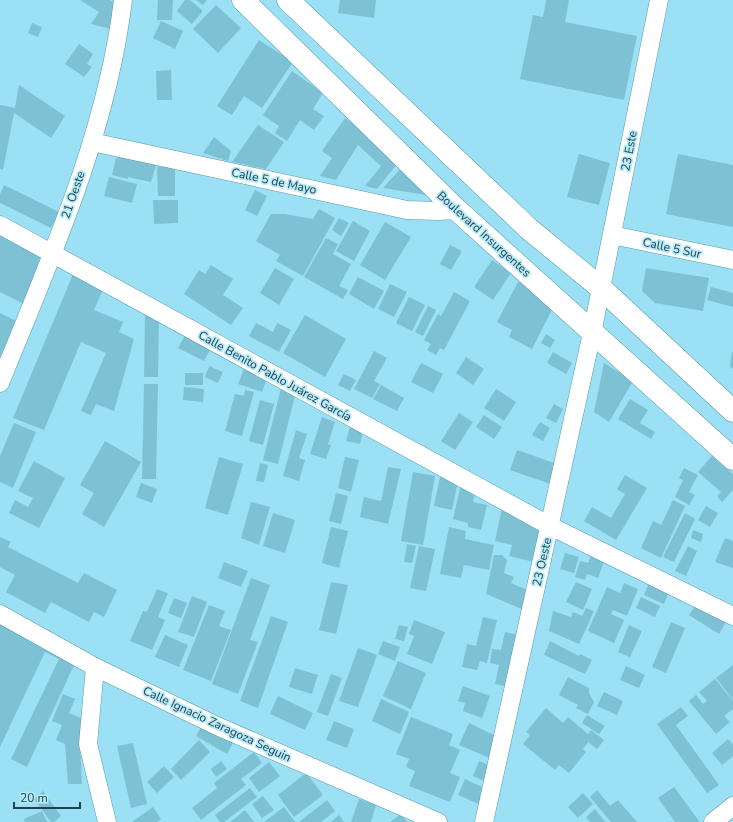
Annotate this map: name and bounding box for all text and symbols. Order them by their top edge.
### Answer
street label: 23 Este [617,130,641,172]
street label: Calle 5 de Mayo [230,164,318,198]
street label: 21 Oeste [57,169,89,221]
street label: Boulevard Insurgentes [434,188,535,281]
street label: Calle 5 Sur [641,234,703,262]
street label: Calle Benito Pablo Juárez García [196,327,354,425]
street label: 23 Oeste [529,536,555,588]
street label: Calle Ignacio Zaragoza Seguin [140,683,294,765]
scale bar [14,784,80,810]
text: 20 m [20,790,48,806]

